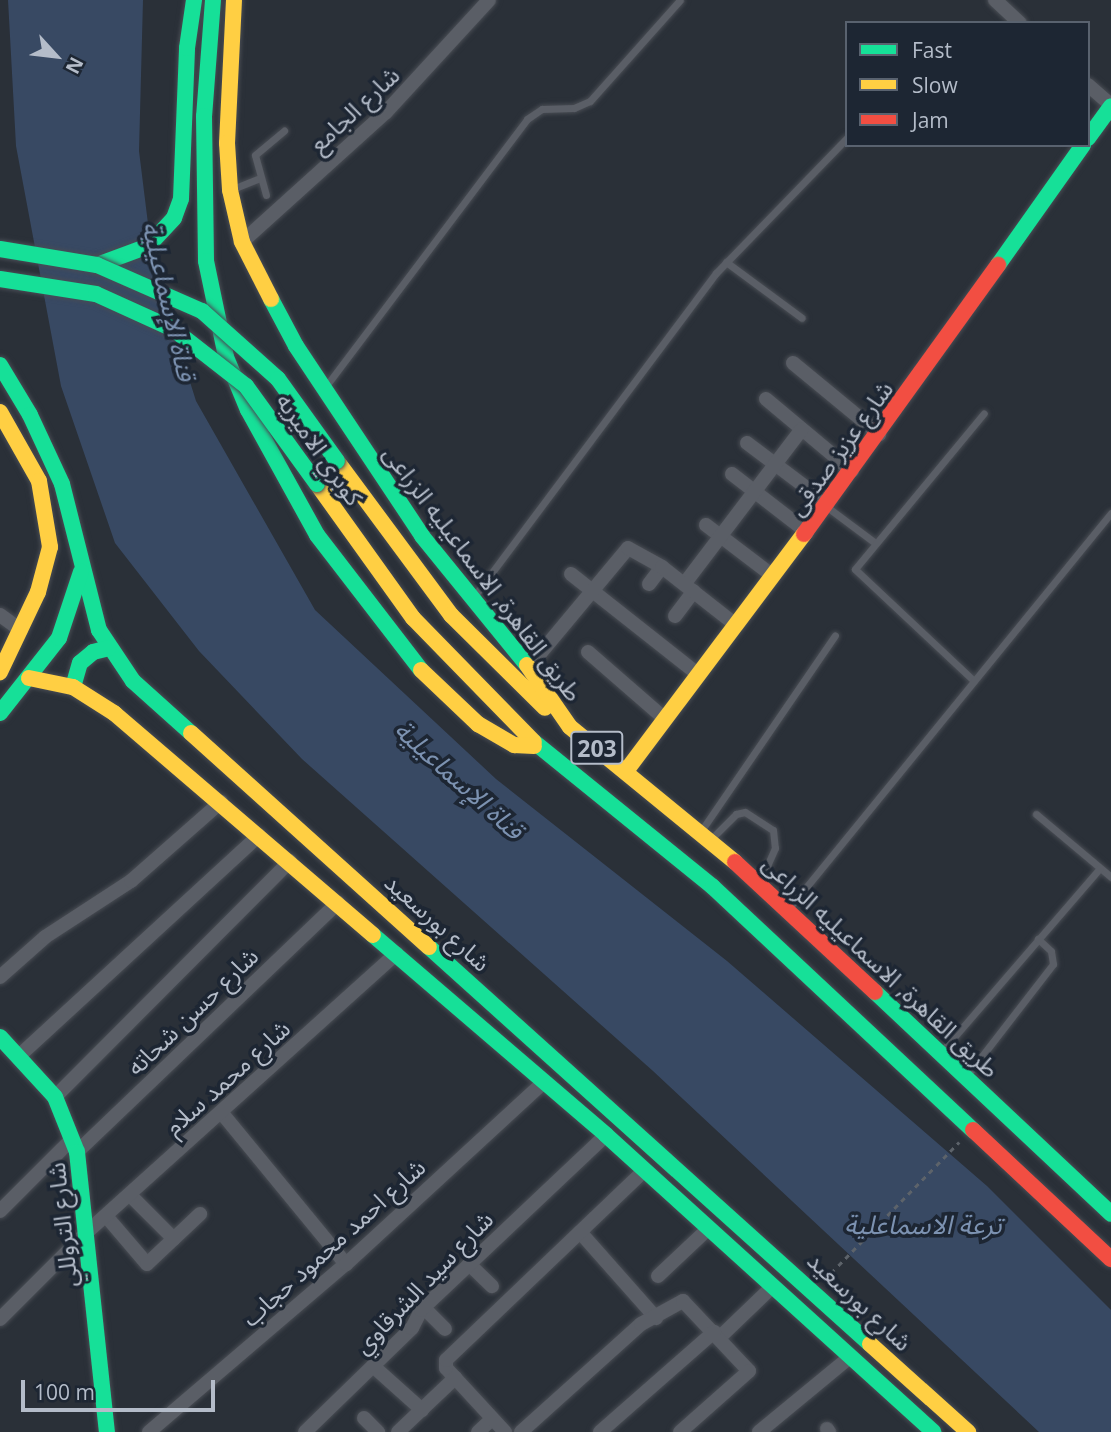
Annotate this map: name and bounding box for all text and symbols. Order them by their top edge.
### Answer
north arrow [21,21,91,91]
legend [845,21,1090,147]
text: Fast [912,36,952,64]
text: N [60,53,90,78]
street label: شارع الجامع [303,60,405,158]
text: Slow [912,71,958,99]
text: Jam [912,106,949,134]
water label: قناة الإسماعيلية [136,218,202,384]
street label: شارع عزيز صدقى [781,375,899,521]
street label: كوبري الاميريه [271,387,369,511]
street label: طريق القاهرة, الاسماعيليه الزراعى [377,439,589,707]
water label: قناة الإسماعيلية [388,714,530,846]
road number: 203 [569,728,625,768]
street label: طريق القاهرة, الاسماعيليه الزراعى [757,849,1005,1083]
street label: شارع بورسعيد [379,867,497,977]
street label: شارع حسن شحاته [120,941,264,1081]
street label: شارع محمد سلام [158,1013,296,1141]
street label: شارع احمد محمود حجاب [235,1152,431,1332]
street label: شارع التروللي [41,1161,83,1289]
street label: شارع سيد الشرقاوي [347,1205,499,1359]
water label: ترعة الاسماعلية [844,1209,1002,1241]
street label: شارع بورسعيد [802,1245,918,1357]
scale bar [24,1366,219,1410]
text: 100 m [34,1378,95,1406]

